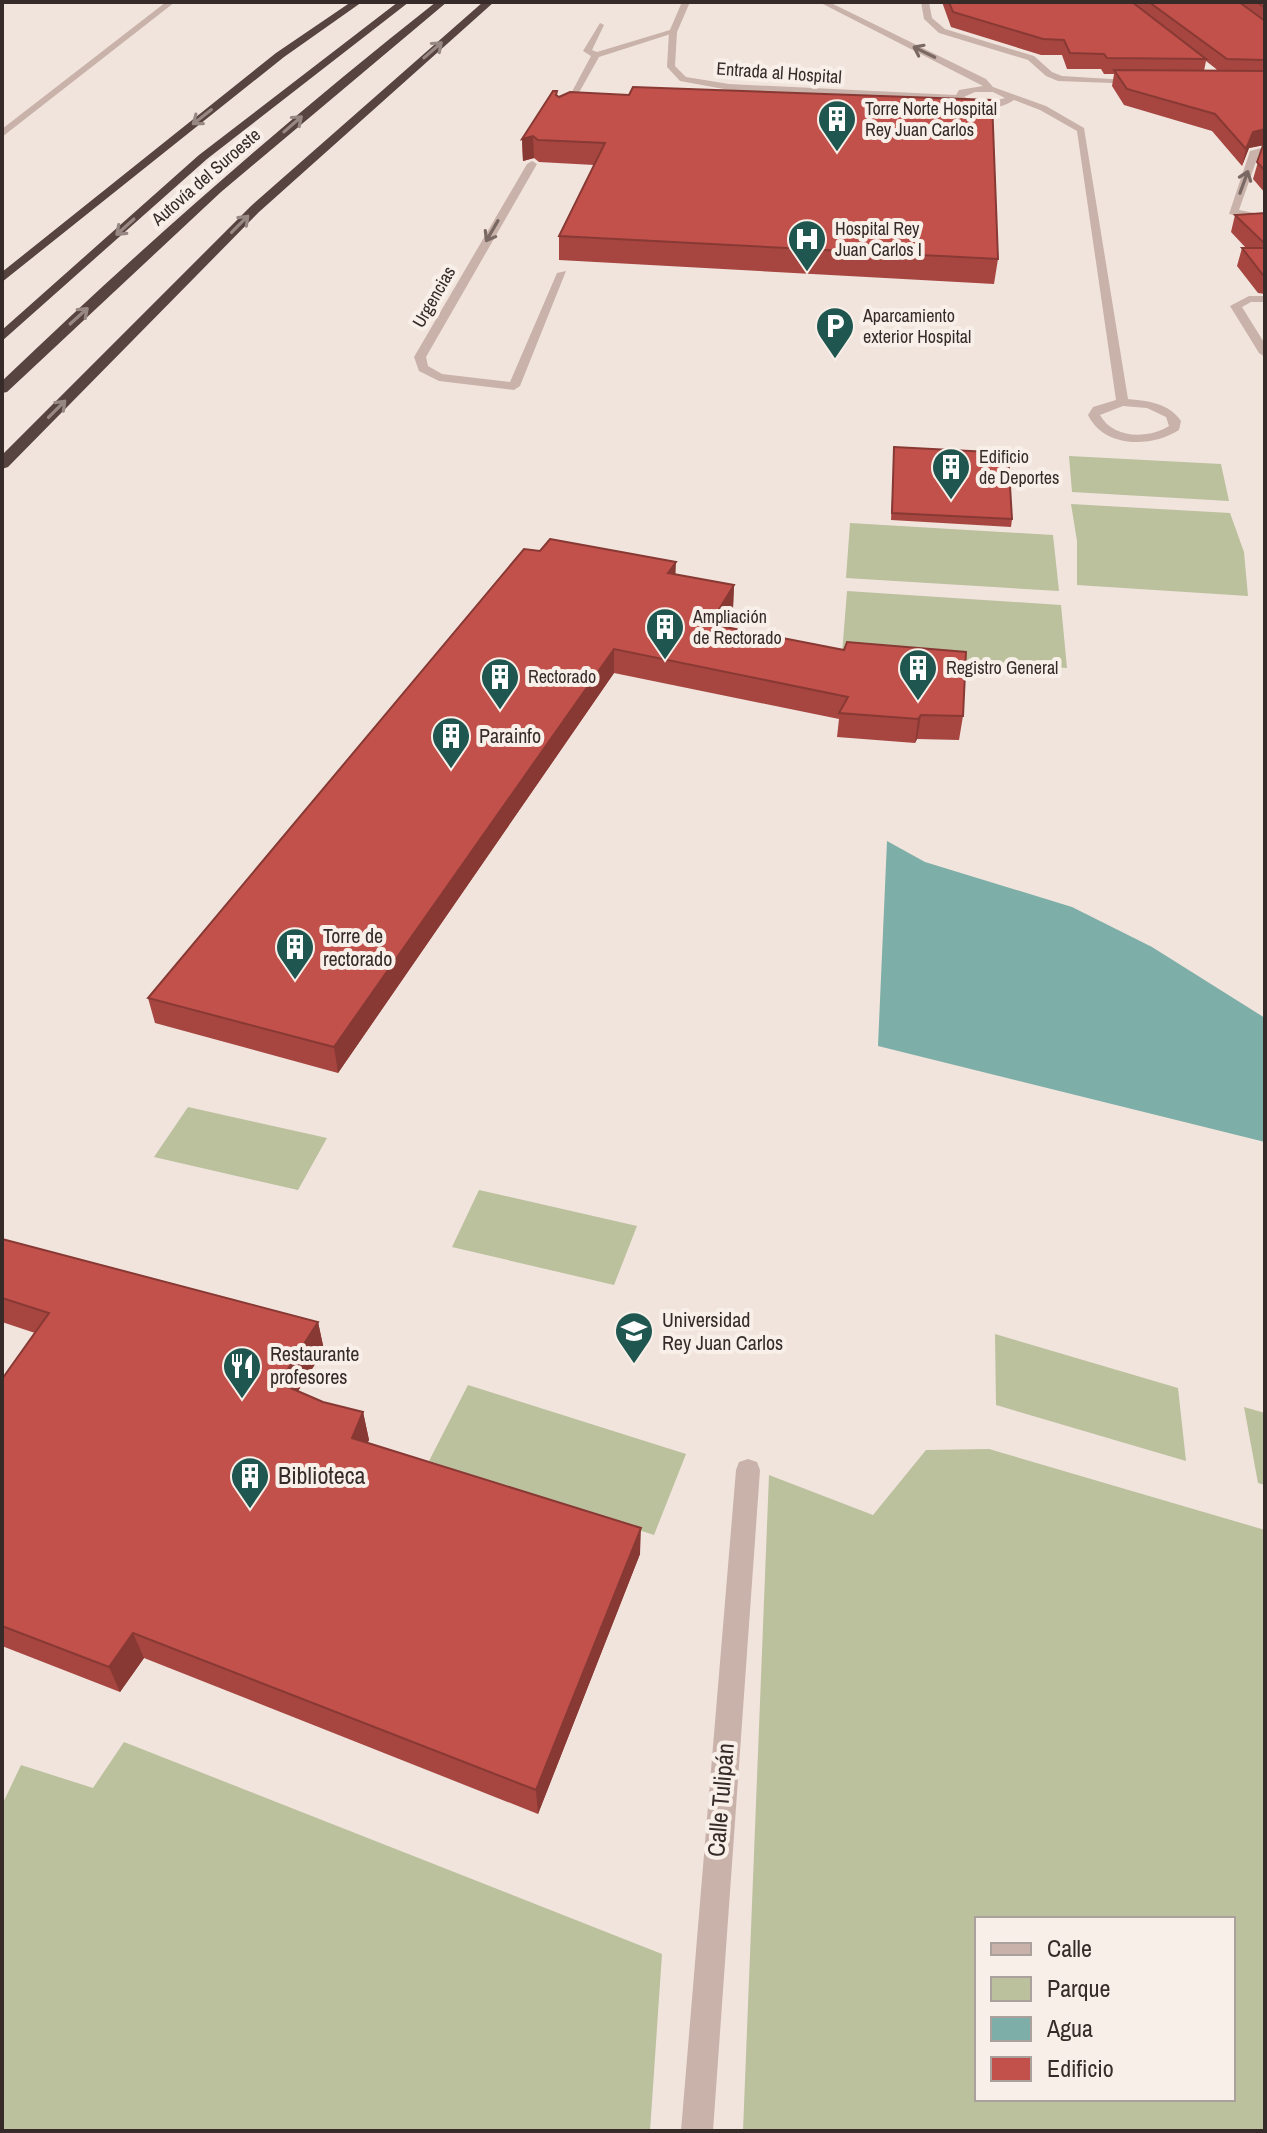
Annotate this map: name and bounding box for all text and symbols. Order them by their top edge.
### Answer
one-way arrow [422,41,443,59]
one-way arrow [912,44,936,59]
street label: Entrada al Hospital [716,56,843,89]
place label: Torre Norte Hospital Rey Juan Carlos [865,96,997,142]
building icon: Torre Norte Hospital Rey Juan Carlos [816,98,858,153]
one-way arrow [192,109,213,126]
one-way arrow [283,115,303,133]
street label: Autovía del Suroeste [145,122,266,232]
one-way arrow [1238,170,1252,195]
one-way arrow [230,215,249,234]
place label: Hospital Rey Juan Carlos I [835,216,922,262]
one-way arrow [115,217,135,236]
hospital icon: Hospital Rey Juan Carlos I [786,218,828,273]
one-way arrow [484,219,500,242]
street label: Urgencias [406,261,461,332]
place label: Aparcamiento exterior Hospital [862,303,971,349]
parking icon: Aparcamiento exterior Hospital [814,305,856,360]
one-way arrow [68,307,88,325]
one-way arrow [47,400,66,419]
place label: Edificio de Deportes [979,444,1059,490]
building icon: Edificio de Deportes [930,446,972,501]
place label: Ampliación de Rectorado [692,604,782,650]
building icon: Ampliación de Rectorado [644,606,686,661]
building icon: Registro General [897,647,939,702]
place label: Registro General [946,655,1058,680]
building icon: Rectorado [479,656,521,711]
place label: Rectorado [528,664,596,689]
building icon: Parainfo [430,715,472,770]
place label: Parainfo [479,722,541,749]
place label: Torre de rectorado [323,922,392,972]
building icon: Torre de rectorado [274,926,316,981]
place label: Universidad Rey Juan Carlos [662,1306,783,1356]
school or university icon: Universidad Rey Juan Carlos [613,1310,655,1365]
place label: Restaurante profesores [270,1340,359,1390]
restaurant icon: Restaurante profesores [221,1345,263,1400]
building icon: Biblioteca [229,1455,271,1510]
place label: Biblioteca [278,1459,366,1491]
street label: Calle Tulipán [699,1742,741,1858]
legend [975,1917,1235,2101]
text: Calle [1047,1932,1092,1964]
text: Parque [1047,1972,1110,2004]
text: Agua [1046,2012,1093,2044]
text: Edificio [1047,2052,1114,2084]

